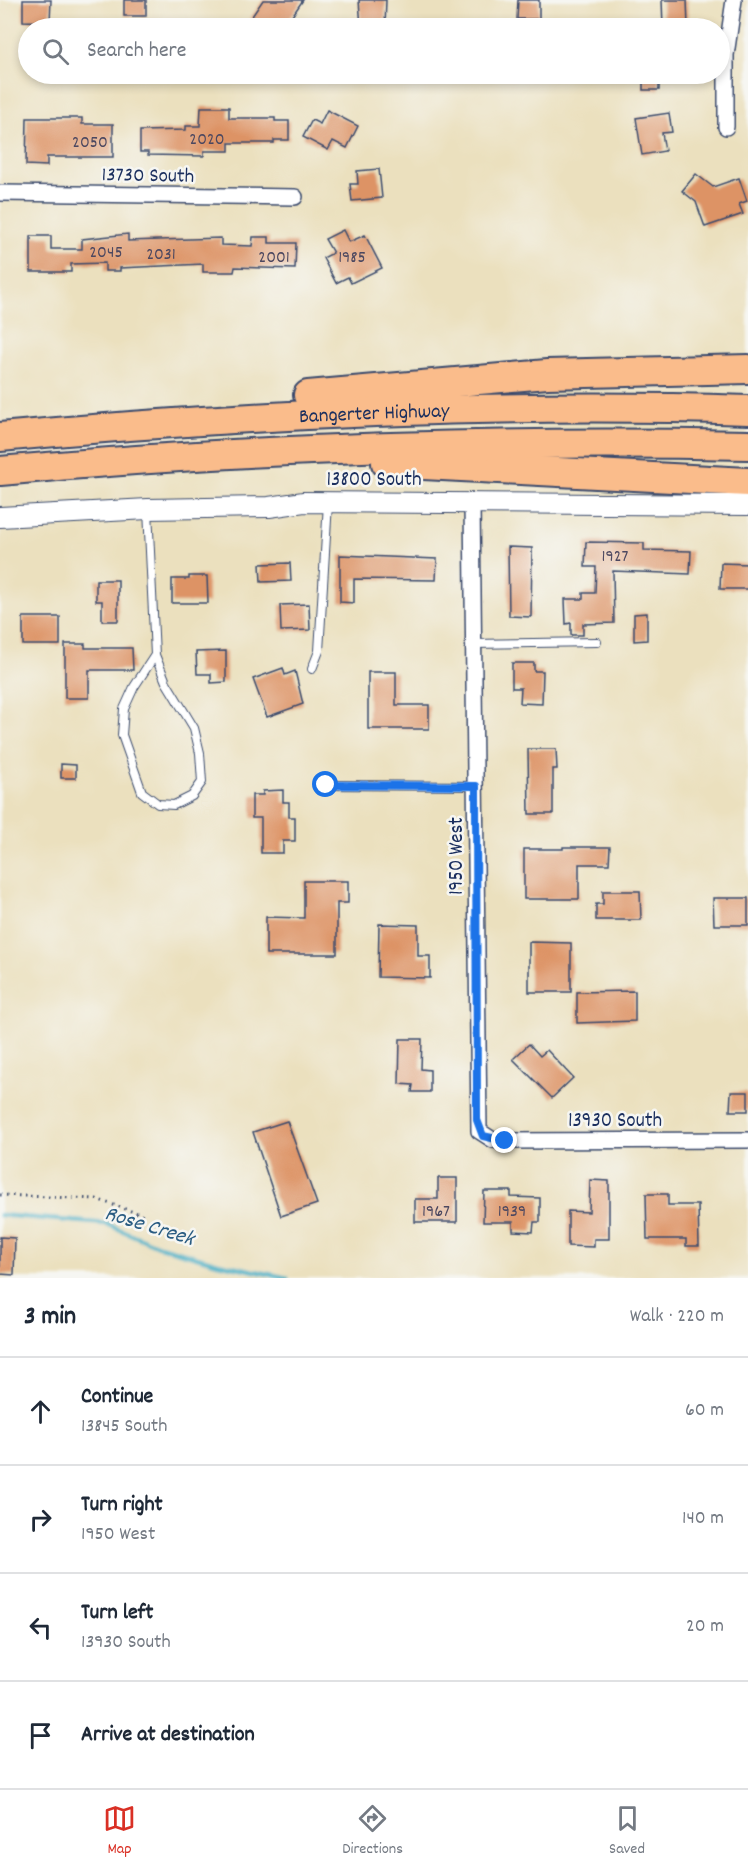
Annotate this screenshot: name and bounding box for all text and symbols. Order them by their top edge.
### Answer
search box [18,18,730,84]
icon: search [39,35,72,68]
text: Search here [87,36,186,67]
house number: 2020 [189,128,225,153]
house number: 2050 [72,131,108,156]
street label: 13730 South [101,161,194,193]
house number: 2045 [89,241,123,266]
house number: 2031 [146,243,176,268]
house number: 2001 [258,246,290,271]
house number: 1985 [338,246,366,271]
street label: Bangerter Highway [298,397,450,433]
street label: 13800 South [326,466,422,496]
house number: 1927 [602,545,629,570]
route start [312,771,338,797]
street label: 1950 West [443,817,473,895]
street label: 13930 South [568,1107,662,1137]
route end [491,1127,517,1153]
water label: Rose Creek [100,1199,199,1256]
house number: 1967 [422,1200,450,1225]
house number: 1939 [498,1200,526,1225]
text: 3 min [24,1299,76,1336]
text: Walk · 220 m [630,1303,724,1331]
text: Continue [81,1382,153,1413]
icon: ahead [24,1395,57,1428]
text: 60 m [685,1397,724,1425]
text: 13845 South [81,1413,167,1441]
text: Turn right [81,1490,163,1521]
icon: right [24,1503,57,1536]
text: 140 m [682,1505,724,1533]
text: 1950 West [81,1521,155,1549]
text: Turn left [81,1598,153,1629]
icon: left [24,1611,57,1644]
text: 20 m [686,1613,724,1641]
text: 13930 South [81,1629,171,1657]
icon: arrive [24,1719,57,1752]
text: Arrive at destination [81,1720,255,1751]
tab: Map [103,1802,136,1861]
tab: Directions [342,1802,403,1861]
tab: Saved [609,1802,645,1861]

